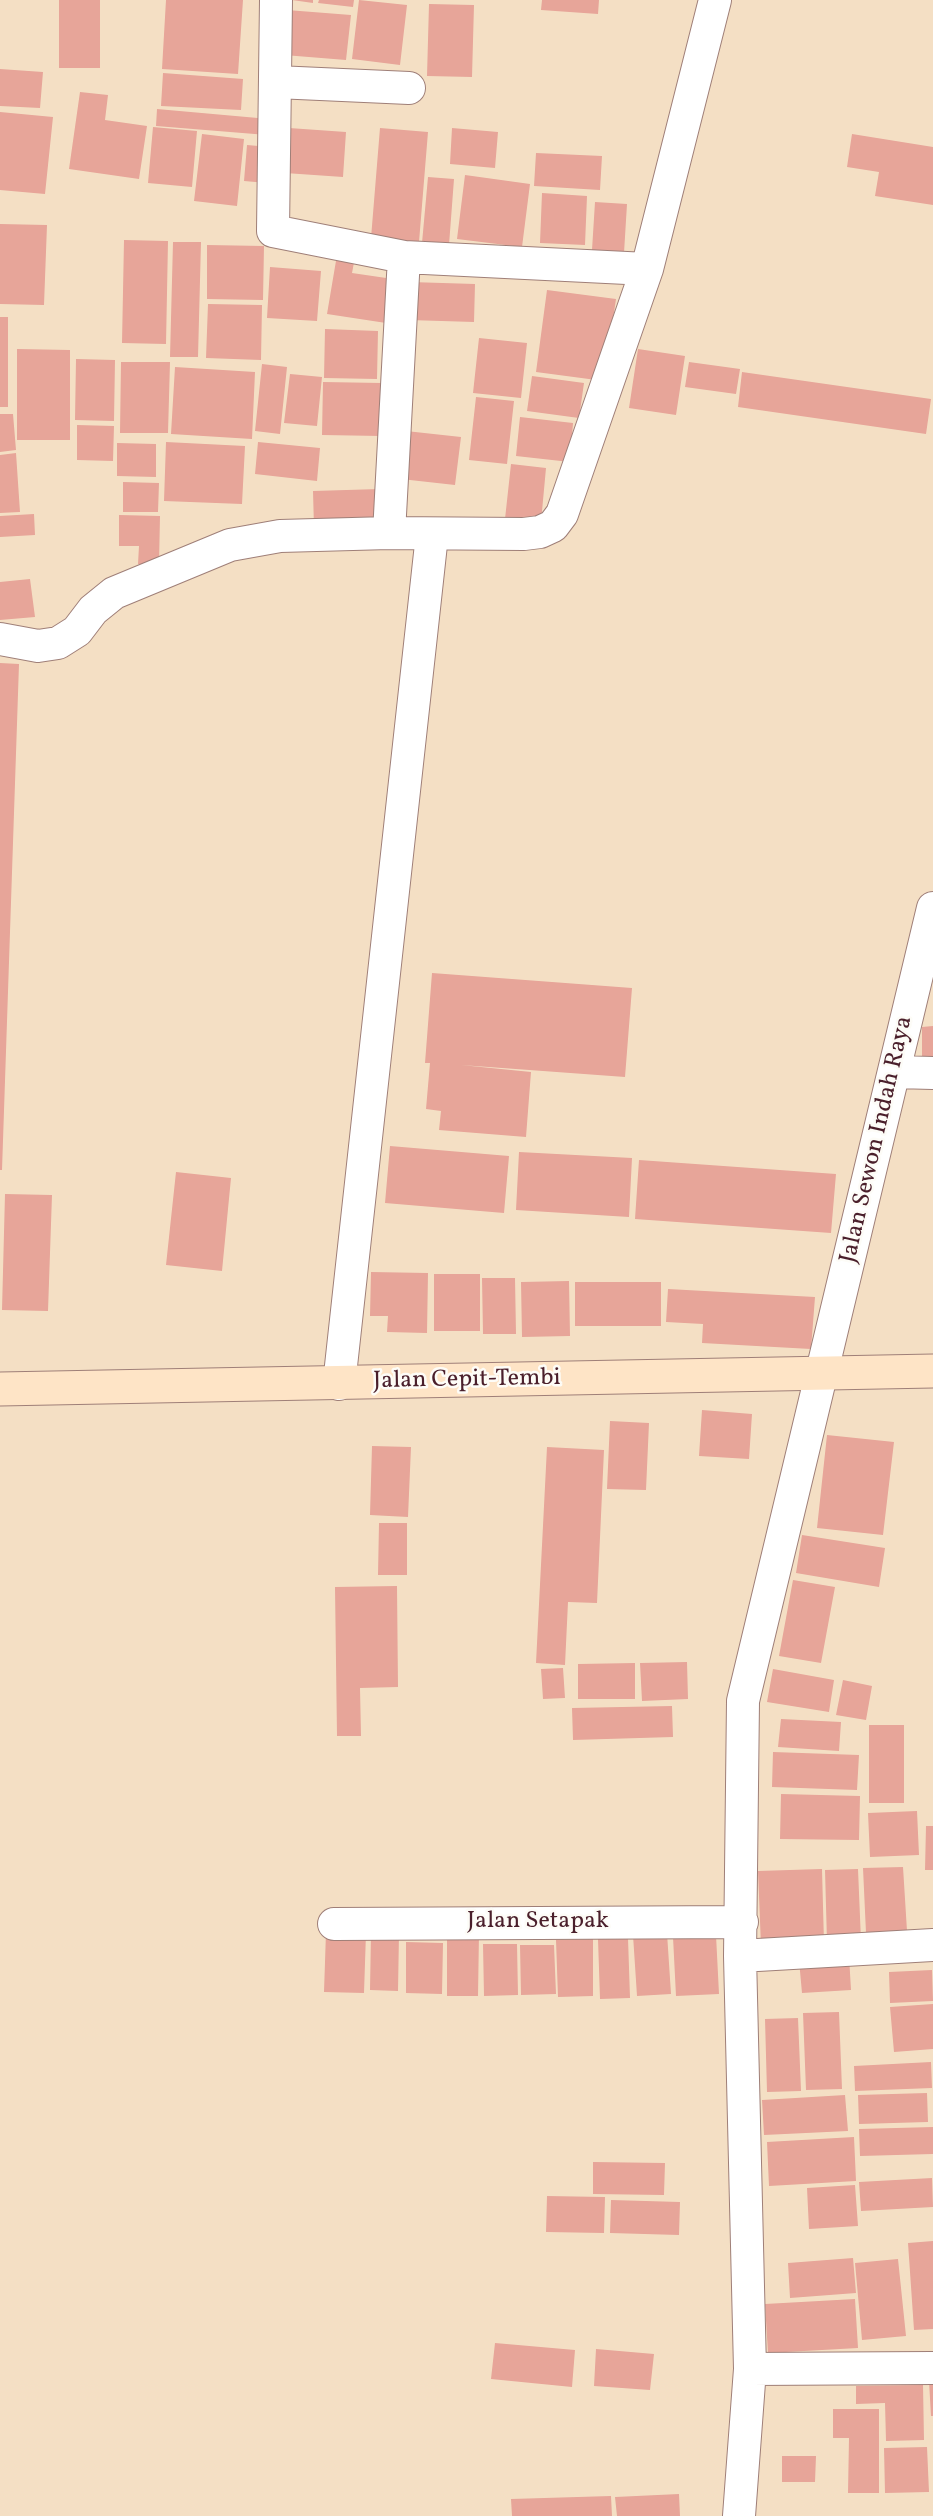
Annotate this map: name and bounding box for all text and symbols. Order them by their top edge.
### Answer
street label: Jalan Sewon Indah Raya [836,1014,920,1266]
street label: Jalan Cepit-Tembi [373,1365,561,1397]
street label: Jalan Setapak [467,1909,609,1937]

